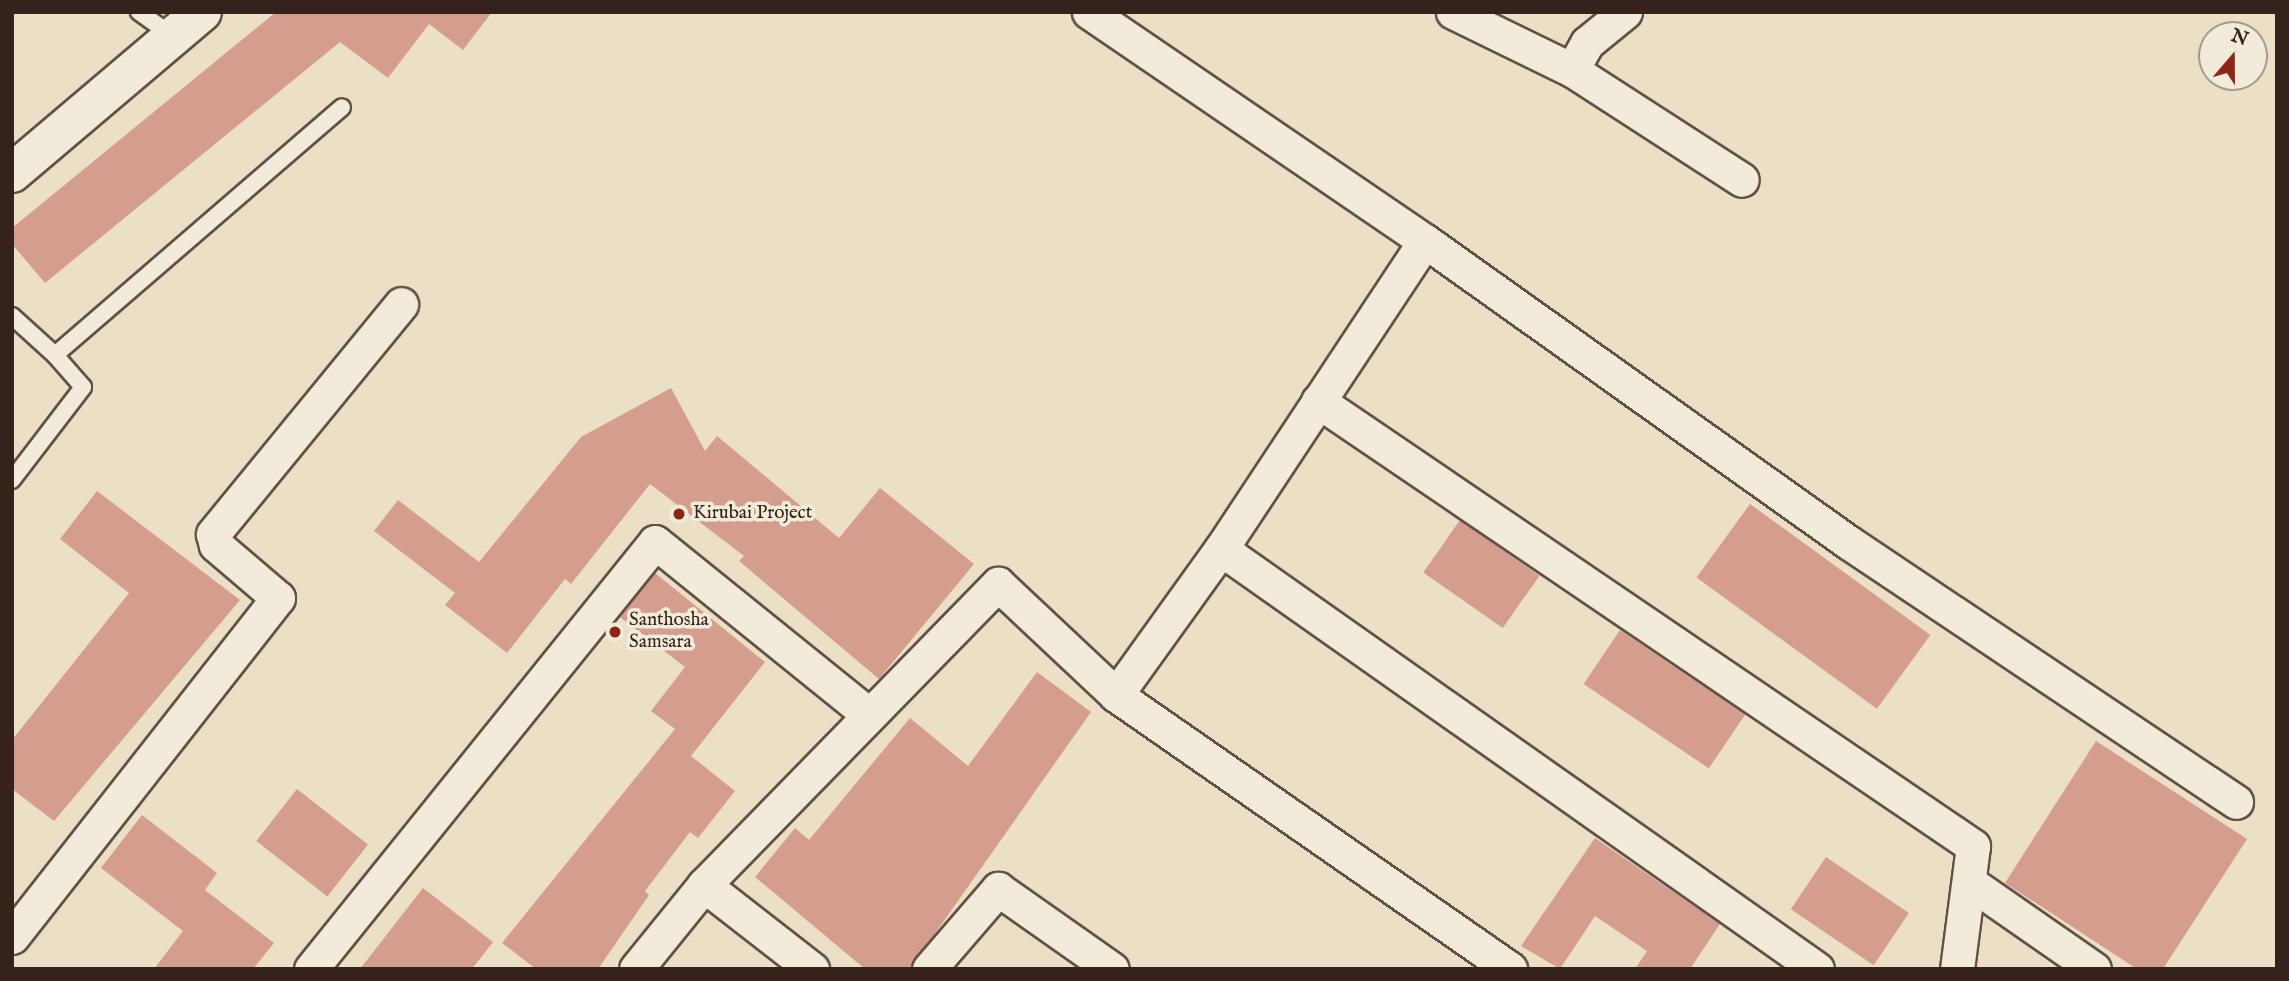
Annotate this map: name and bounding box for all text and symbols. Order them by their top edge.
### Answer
north arrow [2198,21,2268,91]
text: N [2228,24,2251,52]
place label: Kirubai Project [693,503,812,525]
marker: Kirubai Project [671,506,687,522]
place label: Santhosha Samsara [629,610,709,654]
marker: Santhosha Samsara [607,624,623,640]

